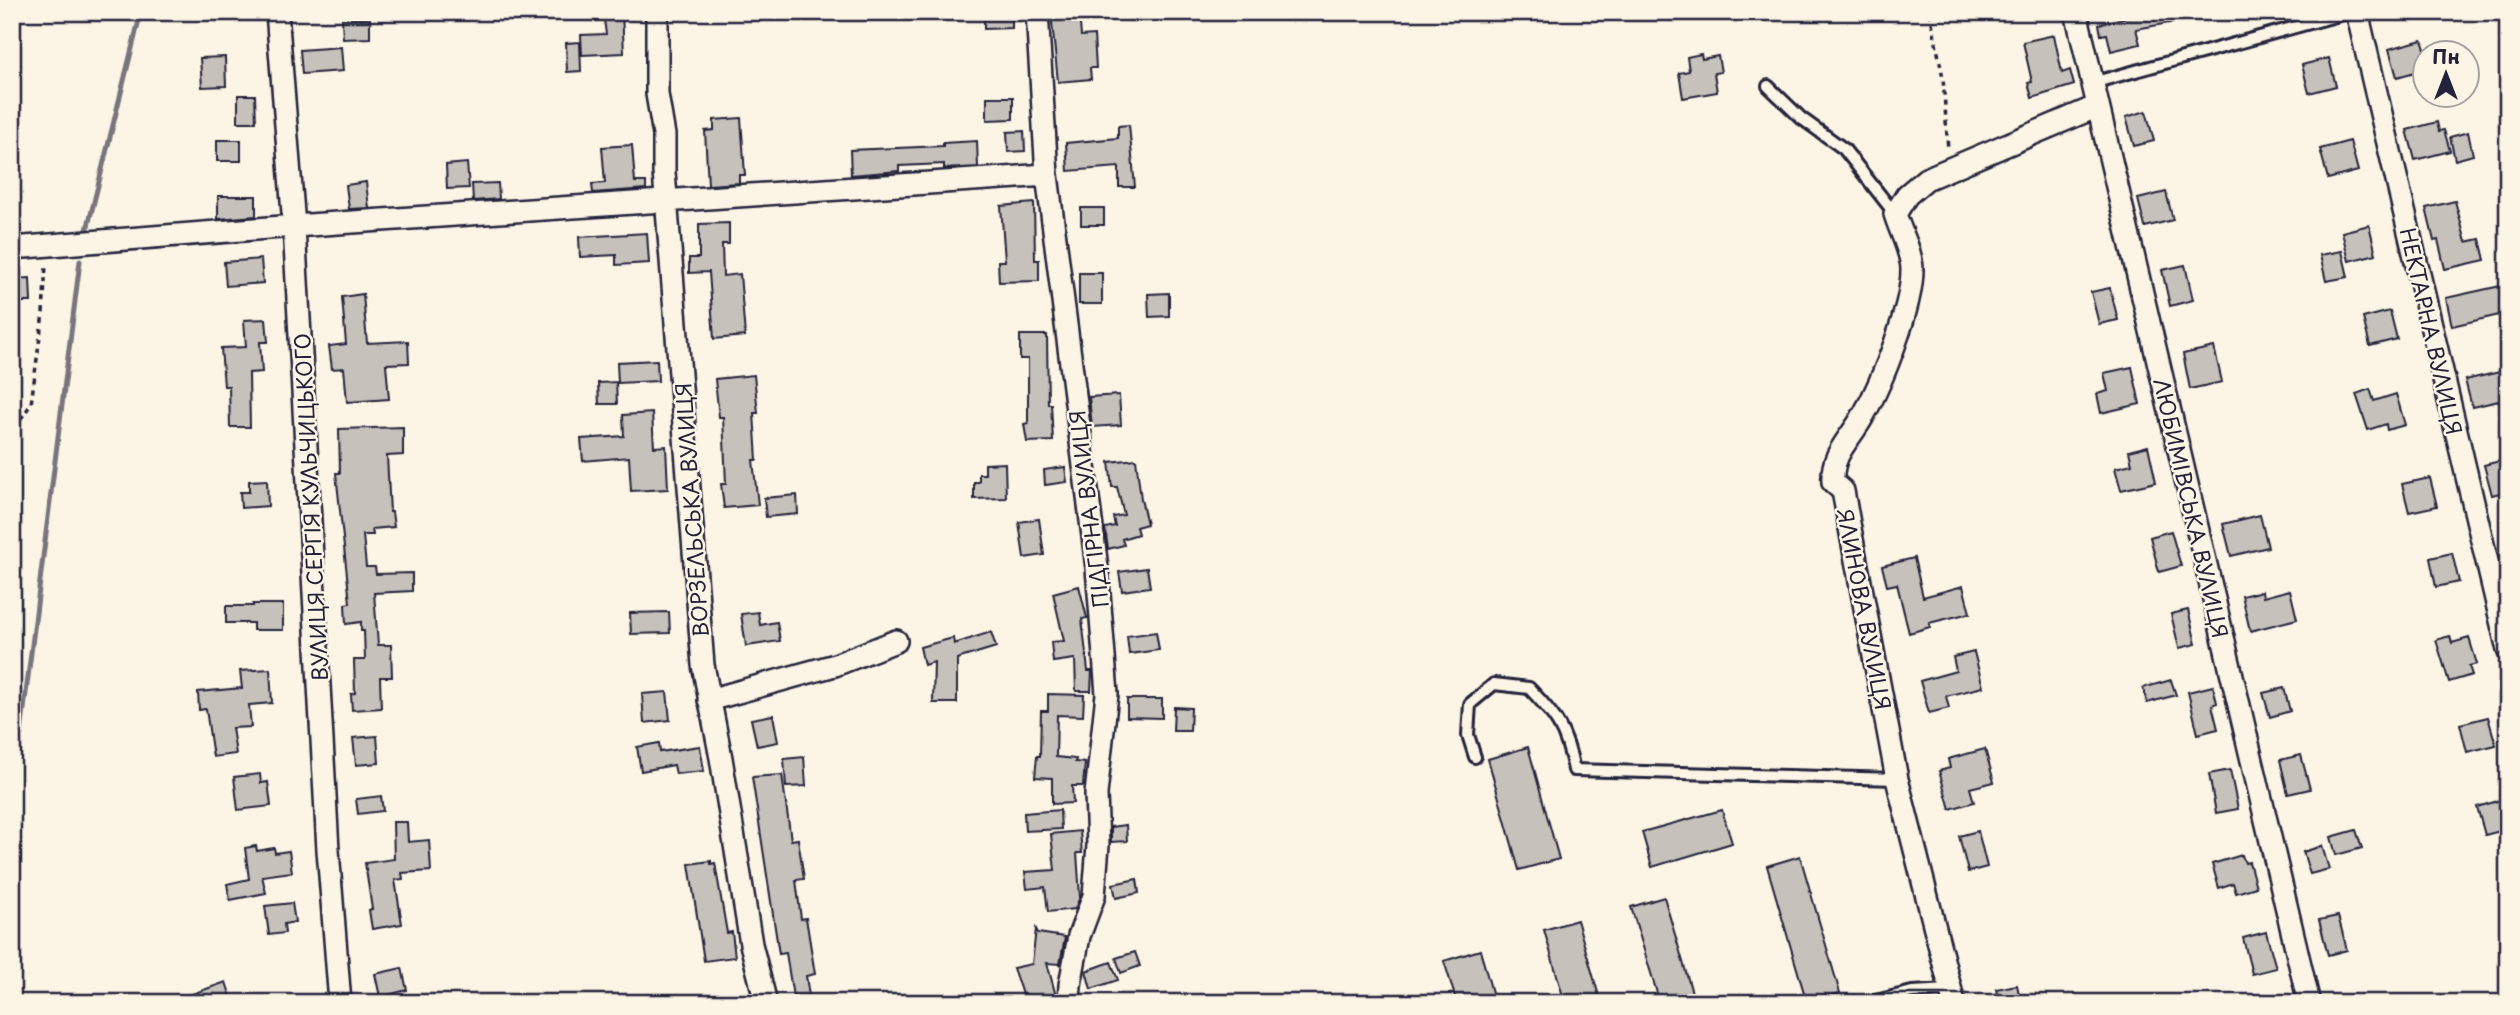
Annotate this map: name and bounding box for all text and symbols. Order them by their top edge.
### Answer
north arrow [2412,38,2482,108]
text: Пн [2432,42,2460,70]
street label: НЕКТАРНА ВУЛИЦЯ [2393,224,2471,438]
street label: ВУЛИЦЯ СЕРГІЯ КУЛЬЧИЦЬКОГО [285,332,335,682]
street label: ЛЮБИМІВСЬКА ВУЛИЦЯ [2147,375,2237,641]
street label: ВОРЗЕЛЬСЬКА ВУЛИЦЯ [666,382,716,638]
street label: ПІДГІРНА ВУЛИЦЯ [1060,408,1116,610]
street label: ЯЛИНОВА ВУЛИЦЯ [1830,506,1900,712]

